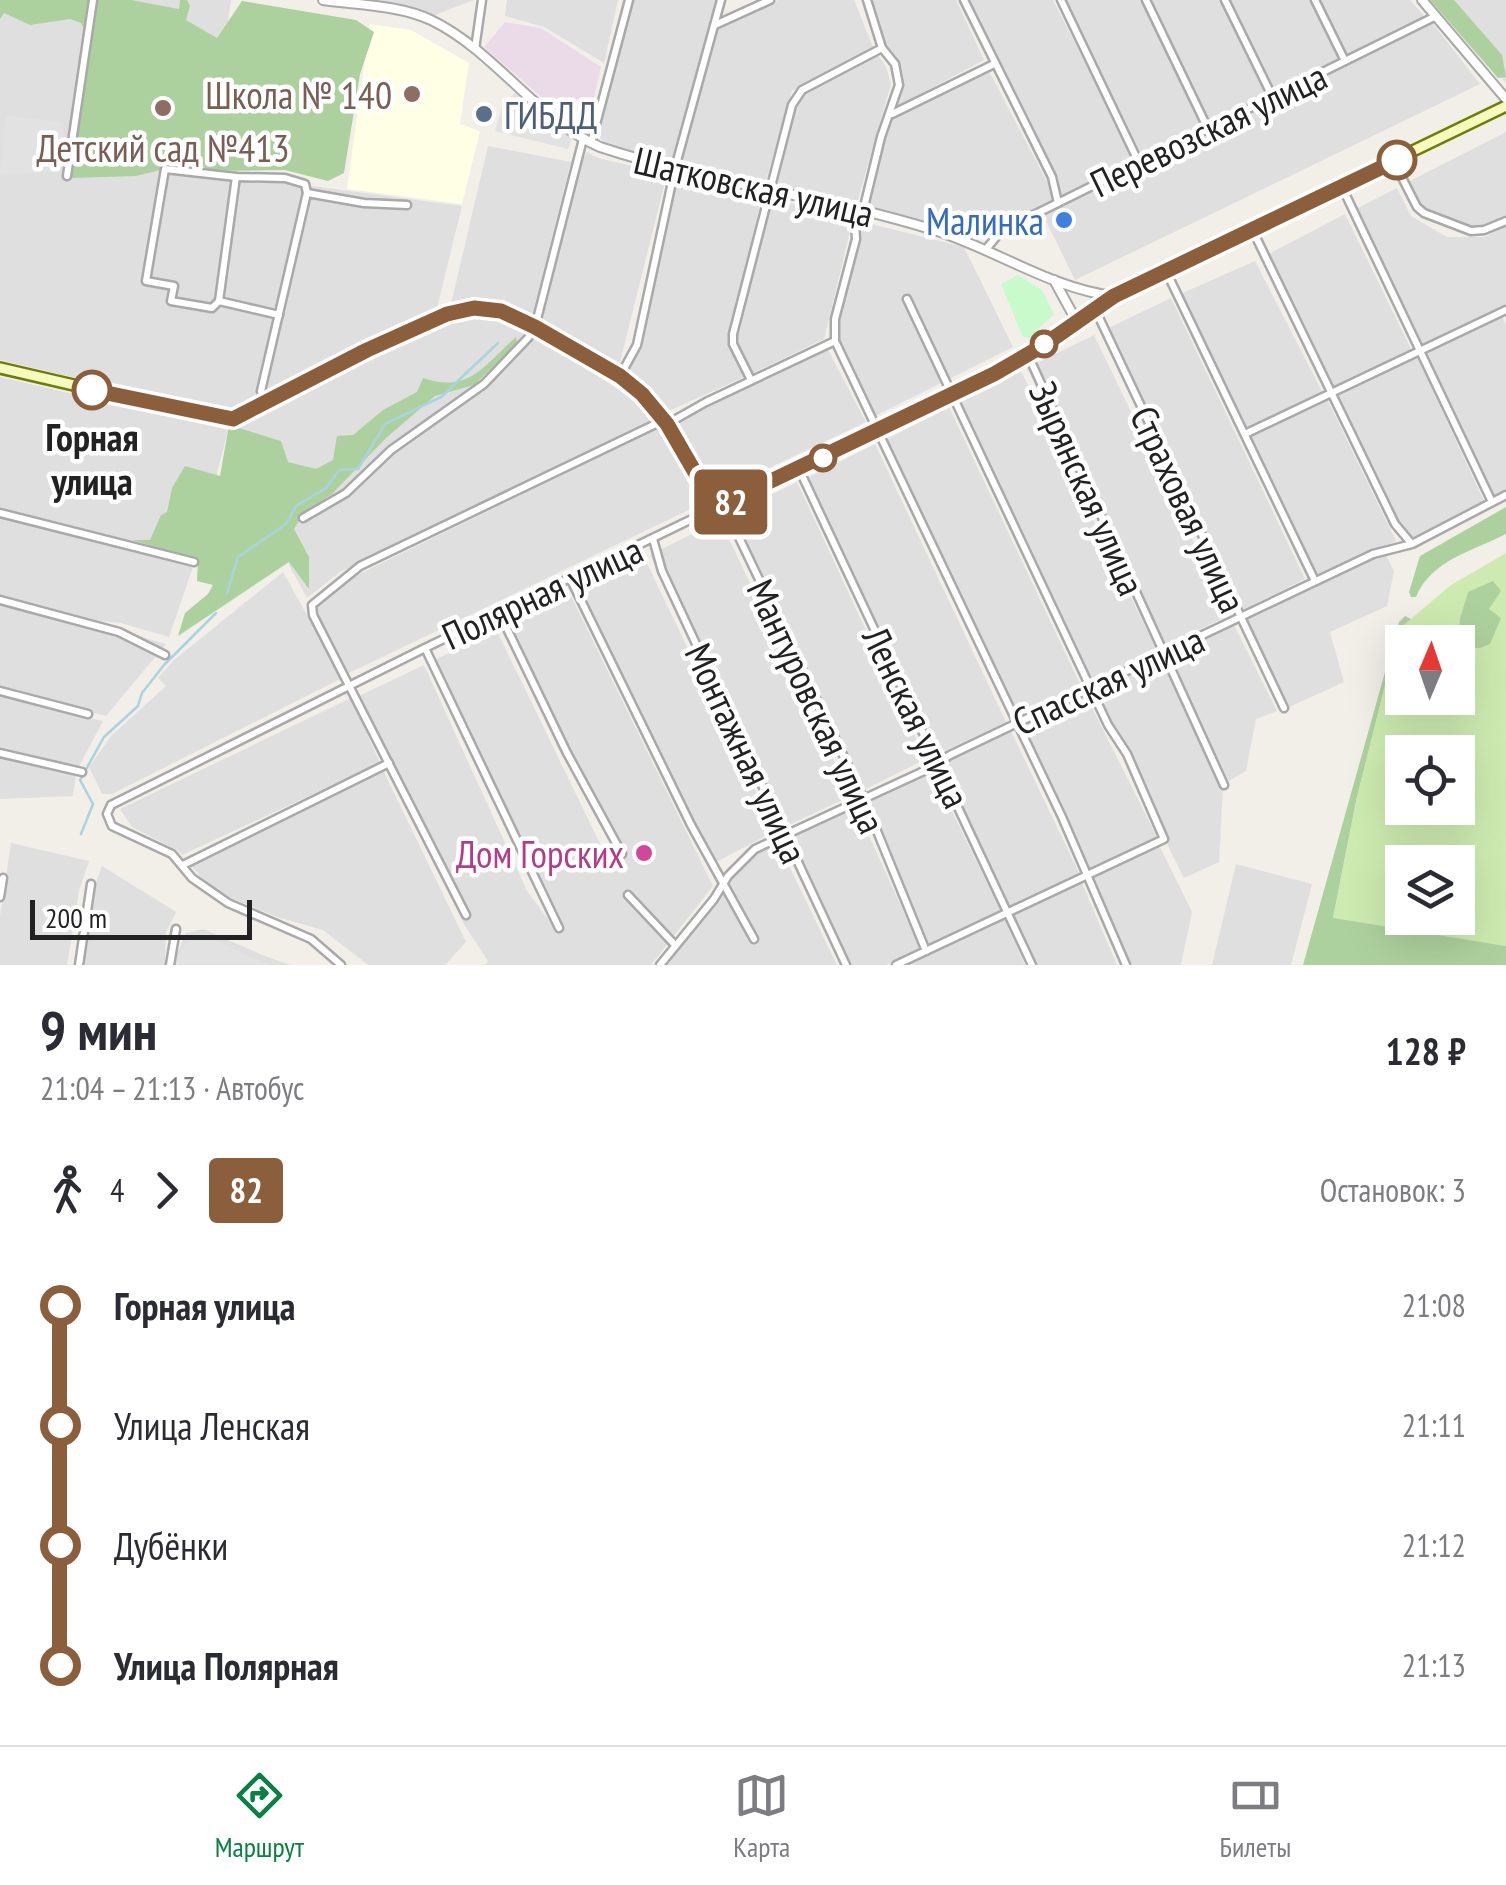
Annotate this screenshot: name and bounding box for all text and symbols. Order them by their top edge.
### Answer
street label: Перевозская улица [1082,51,1334,207]
place label: Школа № 140 [205,70,392,119]
marker: Школа № 140 [401,83,423,105]
place label: ГИБДД [504,90,597,139]
marker: Детский сад №413 [152,97,174,119]
marker: ГИБДД [473,103,495,125]
place label: Детский сад №413 [36,123,290,172]
street label: Шатковская улица [630,135,878,237]
unlabelled marker [1378,141,1416,179]
place label: Малинка [926,196,1044,245]
marker: Малинка [1053,209,1075,231]
unlabelled marker [1031,331,1057,357]
marker: Горная улица [73,371,111,409]
street label: Зырянская улица [1019,374,1157,602]
street label: Страховая улица [1120,398,1258,620]
place label: Горная улица [45,412,139,505]
unlabelled marker [810,445,836,471]
line badge: 82 [686,470,776,534]
text: 82 [714,479,748,525]
street label: Полярная улица [434,524,650,660]
street label: Мантуровская улица [737,571,897,841]
street label: Спасская улица [1004,614,1212,746]
street label: Ленская улица [852,618,982,815]
north arrow [1385,625,1475,715]
map controls [1385,625,1475,935]
street label: Монтажная улица [675,635,819,871]
button: locate [1385,735,1475,825]
place label: Дом Горских [456,829,624,878]
marker: Дом Горских [633,842,655,864]
button: layers [1385,845,1475,935]
scale bar [30,895,252,940]
text: 200 m [45,899,107,936]
text: 9 мин [40,994,157,1065]
text: 128 ₽ [1386,1026,1466,1075]
text: 21:04 – 21:13 · Автобус [40,1067,304,1109]
icon: walk [40,1163,95,1218]
icon: forward [139,1163,194,1218]
text: 82 [229,1167,263,1213]
text: 4 [110,1169,124,1211]
text: Остановок: 3 [1320,1169,1466,1211]
text: Горная улица [114,1281,296,1330]
text: 21:08 [1402,1284,1466,1326]
text: Улица Ленская [114,1401,310,1450]
text: 21:11 [1402,1404,1466,1446]
text: Дубёнки [114,1521,228,1570]
text: 21:12 [1402,1524,1466,1566]
text: Улица Полярная [114,1641,339,1690]
text: 21:13 [1402,1644,1466,1686]
tab: Маршрут [215,1768,304,1865]
tab: Карта [733,1768,790,1865]
tab: Билеты [1220,1768,1291,1865]

